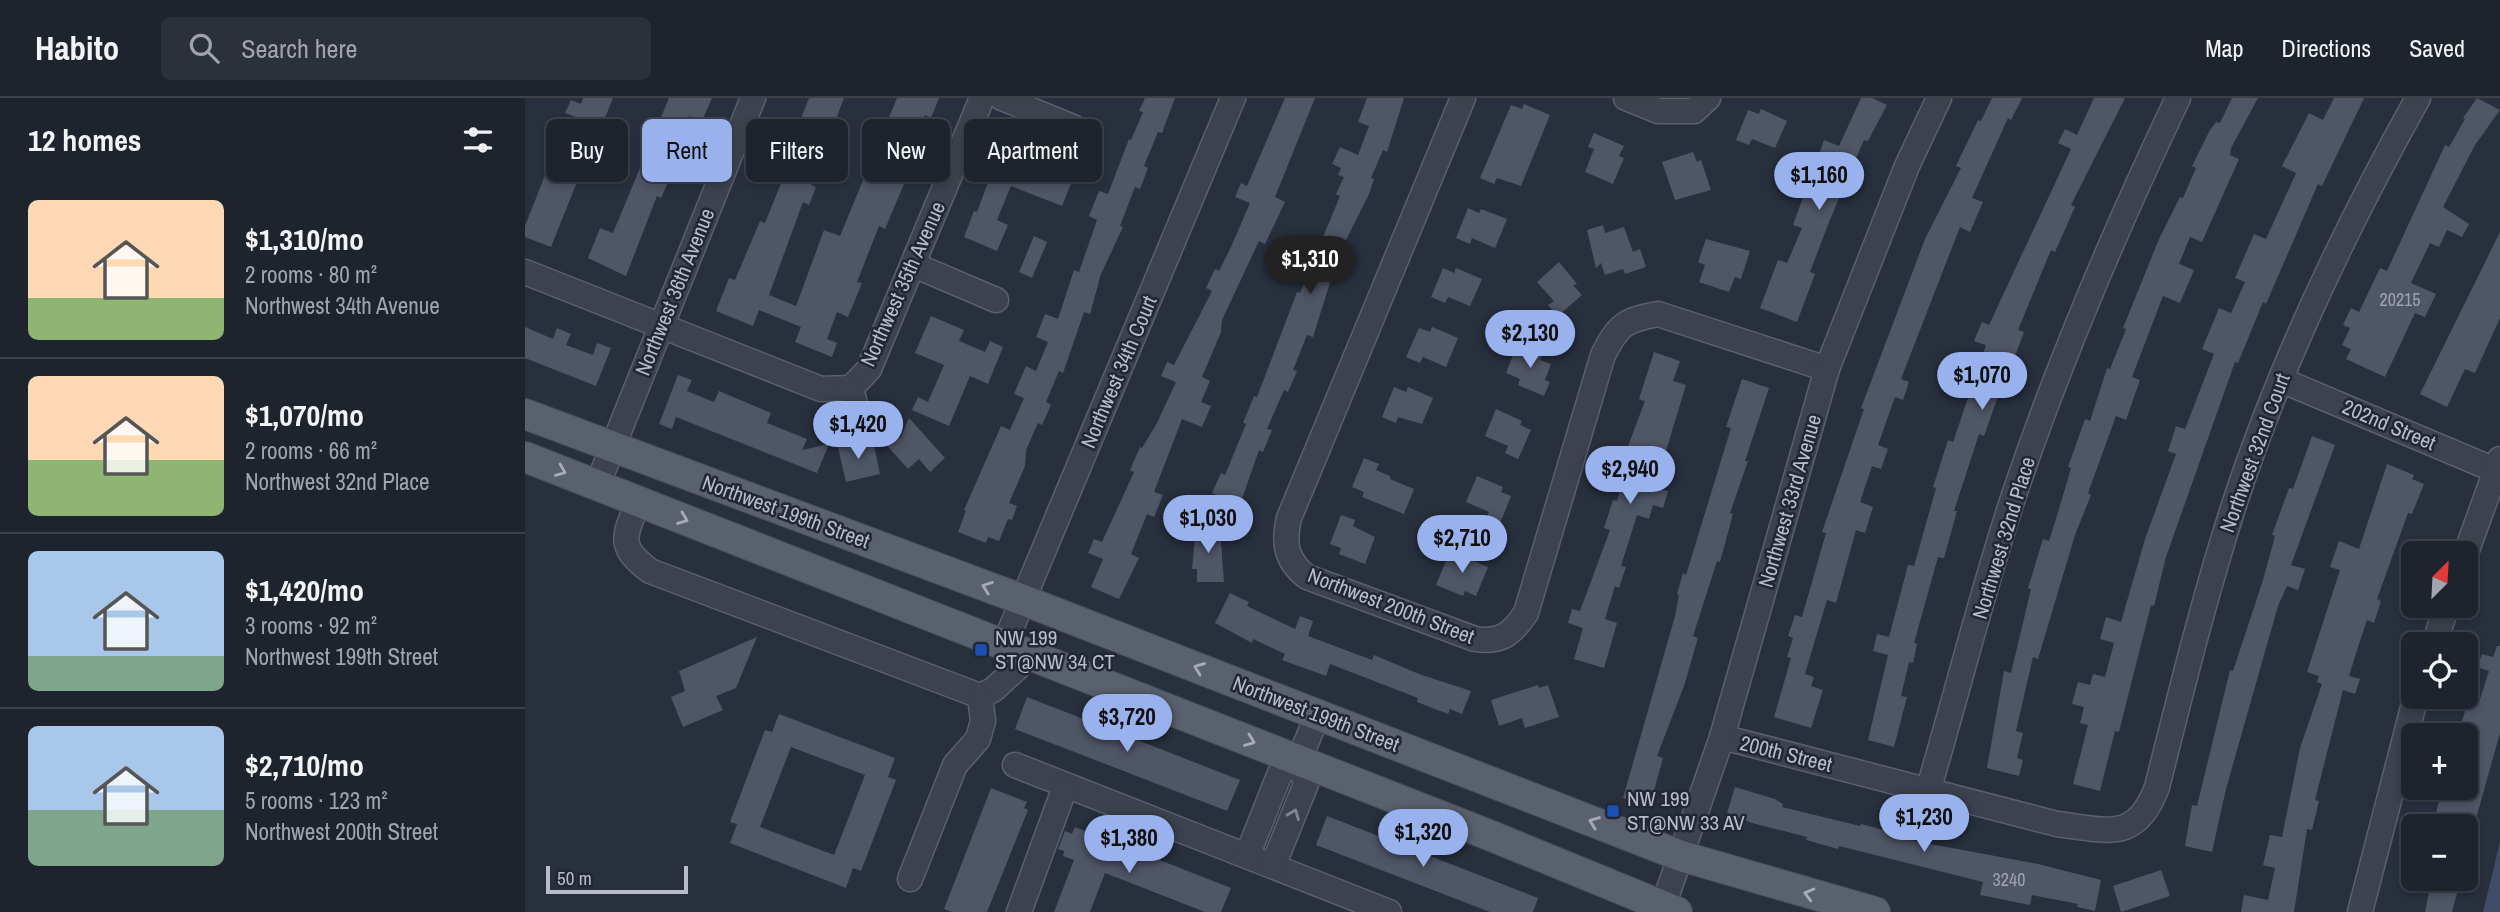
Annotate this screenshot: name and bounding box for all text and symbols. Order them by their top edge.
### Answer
search box [161,17,651,80]
text: Habito [35,26,119,70]
icon: search [185,29,223,67]
text: Search here [241,31,357,66]
text: Map [2205,32,2243,64]
text: Directions [2281,32,2371,64]
text: Saved [2409,32,2465,64]
chip: Buy [546,119,628,182]
chip: Rent [642,119,732,182]
chip: Filters [746,119,848,182]
chip: New [862,119,950,182]
chip: Apartment [964,119,1102,182]
text: 12 homes [28,120,142,160]
icon: filters [459,121,497,159]
pin: $1,160 [1762,152,1876,212]
text: $1,160 [1790,159,1848,190]
street label: Northwest 35th Avenue [853,197,952,371]
street label: Northwest 36th Avenue [628,204,721,380]
text: $1,310/mo [245,219,364,259]
icon: home [84,228,168,312]
pin: $1,310 [1253,236,1367,296]
text: $1,310 [1281,243,1339,274]
text: 2 rooms · 80 m² [245,259,377,290]
house number: 20215 [2379,287,2421,312]
text: Northwest 34th Avenue [245,290,440,321]
street label: Northwest 34th Court [1073,291,1164,452]
pin: $2,130 [1473,310,1587,370]
text: $2,130 [1501,317,1559,348]
pin: $1,070 [1925,352,2039,412]
text: $1,070 [1953,359,2011,390]
street label: Northwest 32nd Court [2212,369,2297,536]
street label: 202nd Street [2338,392,2440,457]
text: $1,070/mo [245,395,364,435]
pin: $1,420 [801,402,915,461]
icon: home [84,404,168,488]
text: $1,420 [829,408,887,439]
street label: Northwest 33rd Avenue [1751,411,1828,591]
text: 2 rooms · 66 m² [245,435,377,466]
pin: $2,940 [1573,446,1687,506]
text: $2,940 [1601,453,1659,484]
street label: Northwest 32nd Place [1965,453,2042,623]
one-way arrow [554,463,566,477]
text: Northwest 32nd Place [245,466,430,497]
street label: Northwest 199th Street [698,468,874,555]
pin: $1,030 [1151,496,1265,555]
text: $1,030 [1179,502,1237,533]
one-way arrow [677,511,689,525]
pin: $2,710 [1405,516,1519,575]
text: $2,710 [1433,522,1491,553]
north arrow [2401,541,2478,618]
map controls [2401,541,2478,891]
street label: Northwest 200th Street [1304,560,1479,651]
text: $1,420/mo [245,570,364,610]
icon: home [84,579,168,663]
one-way arrow [981,581,993,595]
text: 3 rooms · 92 m² [245,610,377,641]
place label: NW 199 ST@NW 34 CT [995,623,1115,676]
button: locate [2401,632,2478,709]
text: Northwest 199th Street [245,641,438,672]
marker: NW 199 ST@NW 34 CT [973,642,989,658]
one-way arrow [1194,662,1206,676]
street label: Northwest 199th Street [1229,668,1404,759]
pin: $3,720 [1070,694,1184,754]
text: $3,720 [1098,701,1156,732]
button: + [2401,723,2478,800]
street label: 200th Street [1737,728,1835,779]
one-way arrow [1243,733,1255,747]
text: $2,710/mo [245,745,364,785]
icon: home [84,754,168,838]
place label: NW 199 ST@NW 33 AV [1627,784,1745,837]
text: 5 rooms · 123 m² [245,785,388,816]
pin: $1,230 [1867,794,1981,854]
text: $1,230 [1895,801,1953,832]
marker: NW 199 ST@NW 33 AV [1605,803,1621,819]
one-way arrow [1285,808,1299,820]
pin: $1,320 [1366,810,1480,869]
button: − [2401,814,2478,891]
text: Northwest 200th Street [245,816,438,847]
pin: $1,380 [1072,816,1186,875]
text: $1,320 [1394,816,1452,847]
one-way arrow [1588,817,1600,831]
text: $1,380 [1100,822,1158,853]
scale bar [546,863,688,895]
text: 50 m [557,865,592,891]
house number: 3240 [1993,867,2025,892]
one-way arrow [1803,888,1815,902]

